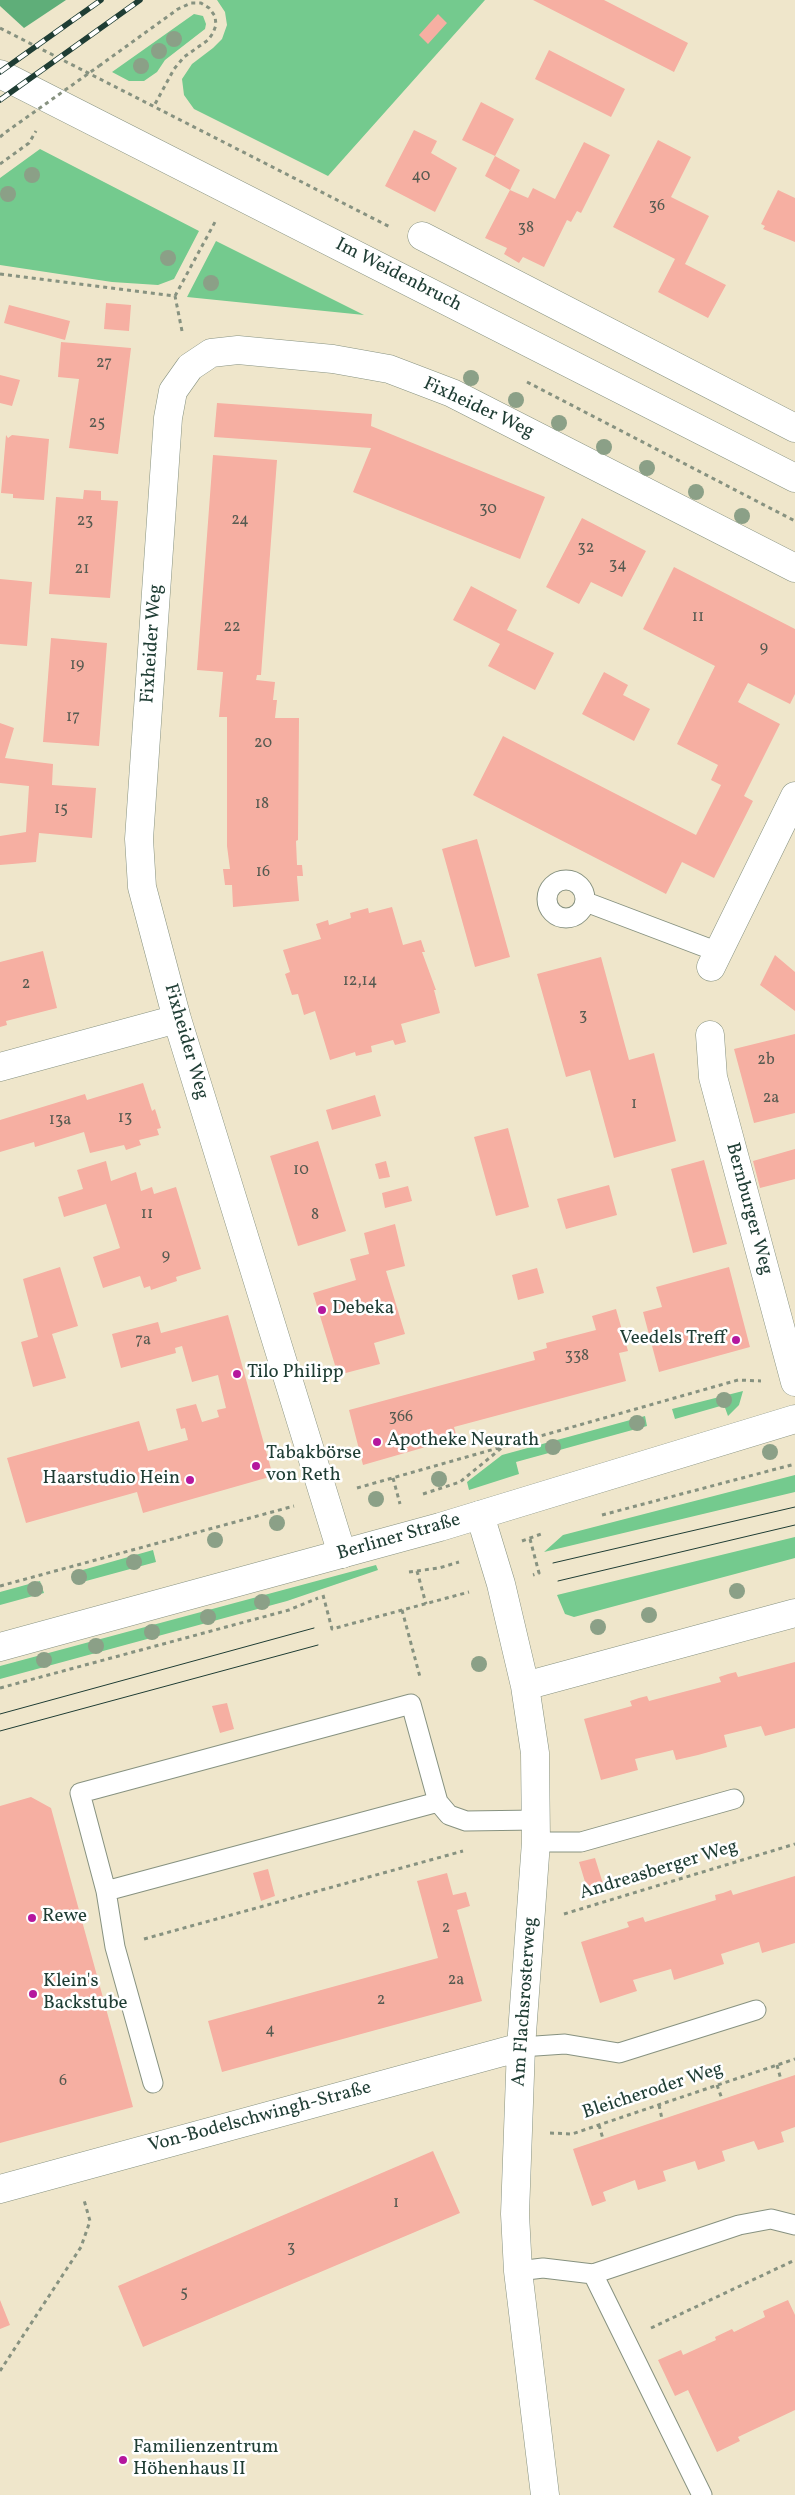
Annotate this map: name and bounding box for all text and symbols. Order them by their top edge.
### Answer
house number: 40 [412,167,430,187]
house number: 36 [649,197,665,217]
house number: 38 [518,219,534,239]
street label: Im Weidenbruch [331,234,465,318]
house number: 27 [96,354,112,374]
street label: Fixheider Weg [419,373,537,445]
house number: 25 [89,414,105,434]
house number: 30 [479,500,497,520]
house number: 24 [231,511,249,531]
house number: 23 [77,512,93,532]
house number: 32 [578,539,594,559]
house number: 34 [609,556,627,576]
house number: 21 [75,560,89,580]
street label: Fixheider Weg [137,584,169,704]
house number: 11 [692,608,704,628]
house number: 22 [223,618,241,638]
house number: 9 [760,639,768,659]
house number: 19 [70,656,84,676]
house number: 17 [66,708,80,728]
house number: 20 [254,734,272,754]
house number: 18 [255,795,269,815]
house number: 15 [54,800,68,820]
house number: 16 [256,863,270,883]
house number: 12,14 [343,972,377,992]
house number: 2 [22,975,30,995]
street label: Fixheider Weg [158,981,212,1103]
house number: 3 [579,1007,587,1027]
house number: 2b [757,1051,775,1071]
house number: 2a [763,1089,779,1109]
house number: 1 [631,1095,637,1115]
house number: 13 [118,1109,132,1129]
house number: 13a [49,1111,71,1131]
street label: Bernburger Weg [719,1140,777,1278]
house number: 10 [293,1161,309,1181]
house number: 11 [141,1205,153,1225]
house number: 8 [311,1206,319,1226]
house number: 9 [162,1247,170,1267]
place label: Debeka [332,1299,394,1321]
marker: Debeka [316,1304,328,1316]
place label: Veedels Treff [619,1329,726,1351]
house number: 7a [135,1331,151,1351]
marker: Veedels Treff [730,1334,742,1346]
house number: 338 [565,1347,589,1367]
place label: Tilo Philipp [247,1363,344,1385]
marker: Tilo Philipp [231,1368,243,1380]
house number: 366 [389,1408,413,1428]
place label: Apotheke Neurath [387,1431,539,1453]
marker: Apotheke Neurath [371,1436,383,1448]
place label: Tabakbörse von Reth [266,1444,361,1488]
marker: Tabakbörse von Reth [250,1460,262,1472]
place label: Haarstudio Hein [43,1469,180,1491]
marker: Haarstudio Hein [184,1474,196,1486]
street label: Berliner Straße [335,1510,463,1566]
street label: Andreasberger Weg [577,1836,741,1906]
place label: Rewe [42,1907,87,1929]
marker: Rewe [26,1912,38,1924]
street label: Am Flachsrosterweg [509,1916,543,2088]
house number: 2 [442,1919,450,1939]
house number: 2a [448,1971,464,1991]
place label: Klein's Backstube [43,1972,128,2016]
marker: Klein's Backstube [27,1988,39,2000]
house number: 2 [377,1991,385,2011]
house number: 4 [265,2021,275,2041]
street label: Bleicheroder Weg [580,2059,726,2125]
house number: 6 [59,2072,67,2092]
street label: Von-Bodelschwingh-Straße [146,2077,374,2159]
house number: 1 [393,2194,399,2214]
house number: 3 [287,2239,295,2259]
house number: 5 [180,2284,188,2304]
place label: Familienzentrum Höhenhaus II [133,2438,278,2482]
marker: Familienzentrum Höhenhaus II [117,2454,129,2466]

